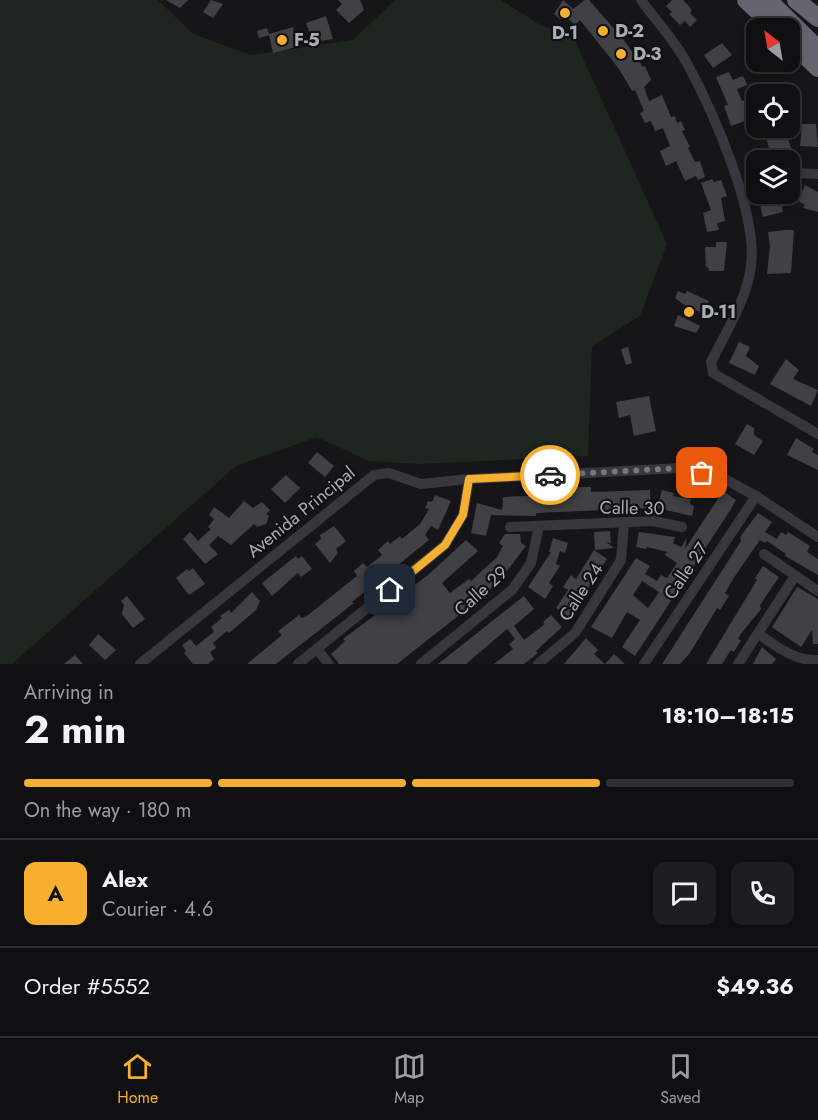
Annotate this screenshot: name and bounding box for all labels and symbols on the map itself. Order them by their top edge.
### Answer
marker: D-1 [558,6,572,20]
place label: D-2 [615,18,644,44]
north arrow [746,18,800,72]
place label: D-1 [552,20,578,46]
marker: D-2 [596,24,610,38]
place label: F-5 [294,27,320,53]
marker: F-5 [275,33,289,47]
place label: D-3 [633,41,661,67]
marker: D-3 [614,47,628,61]
place label: D-11 [701,299,737,325]
marker: D-11 [682,305,696,319]
courier [520,445,580,505]
pin [676,447,727,498]
street label: Avenida Principal [241,460,361,564]
street label: Calle 30 [599,494,665,522]
street label: Calle 27 [657,537,715,605]
street label: Calle 24 [552,558,610,626]
street label: Calle 29 [448,560,514,622]
pin [364,564,415,615]

